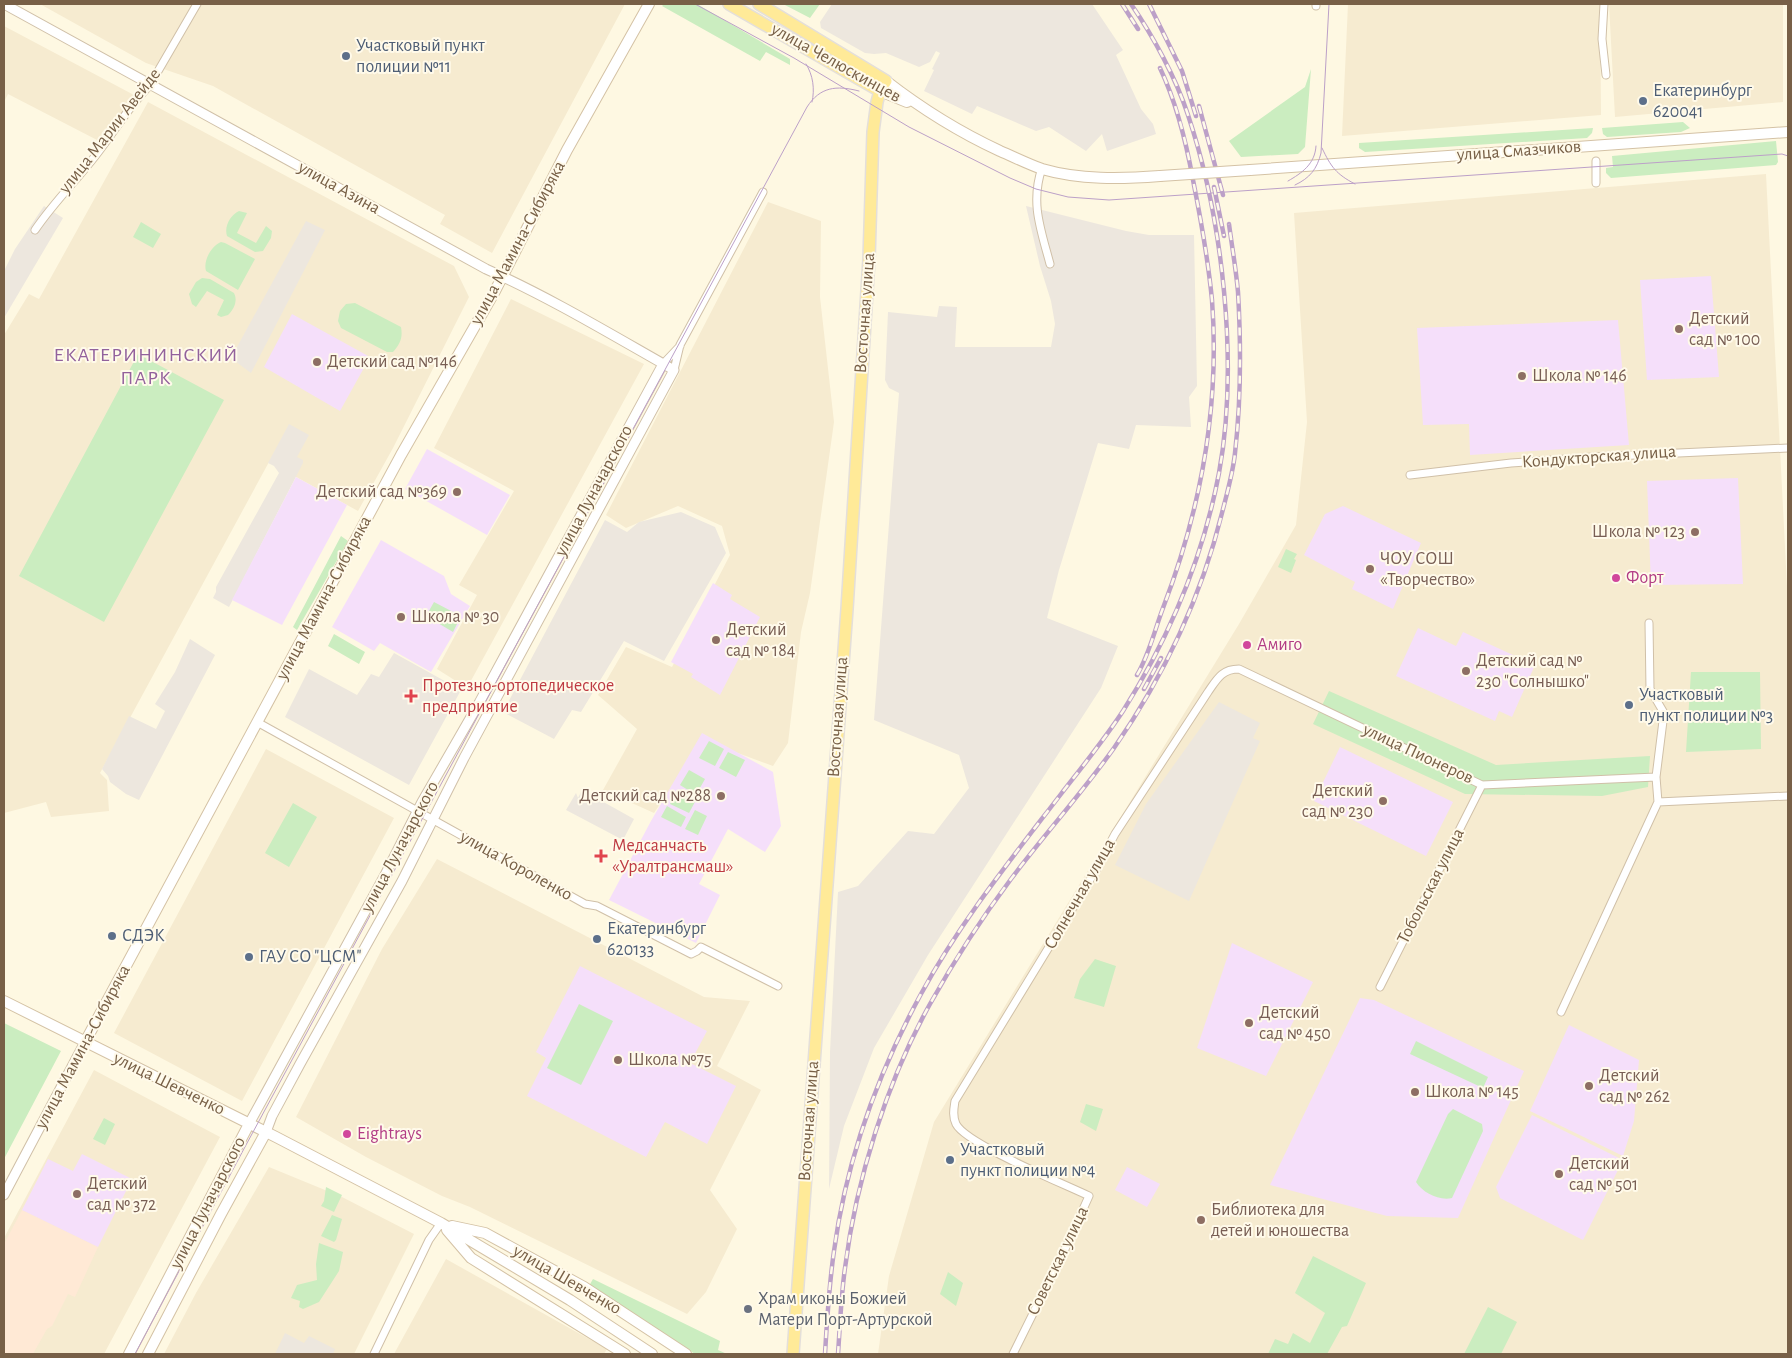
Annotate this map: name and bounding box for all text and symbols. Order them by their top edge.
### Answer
street label: улица Челюскинцев [767,19,904,106]
place label: Участковый пункт полиции №11 [356,37,485,76]
marker: Участковый пункт полиции №11 [340,50,352,62]
street label: улица Марии Авейде [55,65,164,198]
place label: Екатеринбург 620041 [1653,81,1753,121]
marker: Екатеринбург 620041 [1637,95,1649,107]
street label: улица Смазчиков [1455,138,1582,164]
street label: улица Азина [294,158,383,218]
street label: улица Мамина-Сибиряка [466,158,569,329]
street label: Восточная улица [852,252,878,374]
place label: Детский сад № 100 [1689,310,1760,349]
marker: Детский сад № 100 [1673,323,1685,335]
district label: ЕКАТЕРИНИНСКИЙ ПАРК [53,345,239,388]
place label: Детский сад №146 [327,353,457,371]
marker: Детский сад №146 [311,356,323,368]
place label: Школа № 146 [1532,367,1627,385]
marker: Школа № 146 [1516,370,1528,382]
street label: улица Луначарского [551,423,636,560]
street label: Кондукторская улица [1521,443,1677,471]
place label: Детский сад №369 [316,483,447,501]
marker: Детский сад №369 [451,486,463,498]
street label: улица Мамина-Сибиряка [272,513,375,684]
place label: Школа № 123 [1592,523,1685,541]
marker: Школа № 123 [1689,526,1701,538]
place label: ЧОУ СОШ «Творчество» [1380,550,1475,589]
marker: ЧОУ СОШ «Творчество» [1364,563,1376,575]
place label: Форт [1626,569,1664,587]
marker: Форт [1610,572,1622,584]
place label: Школа № 30 [411,608,499,626]
marker: Школа № 30 [395,611,407,623]
place label: Детский сад № 184 [726,621,796,660]
marker: Детский сад № 184 [710,634,722,646]
place label: Амиго [1257,636,1302,654]
marker: Амиго [1241,639,1253,651]
place label: Детский сад № 230 "Солнышко" [1476,652,1589,691]
street label: Восточная улица [825,656,851,778]
marker: Детский сад № 230 "Солнышко" [1460,665,1472,677]
place label: Протезно-ортопедическое предприятие [422,677,614,716]
place label: Участковый пункт полиции №3 [1639,686,1773,725]
marker: Протезно-ортопедическое предприятие [404,689,418,703]
marker: Участковый пункт полиции №3 [1623,699,1635,711]
street label: улица Пионеров [1359,720,1476,787]
street label: улица Луначарского [357,779,442,916]
place label: Детский сад № 230 [1302,782,1373,821]
place label: Детский сад №288 [579,787,711,805]
marker: Детский сад №288 [715,790,727,802]
marker: Детский сад № 230 [1377,795,1389,807]
street label: Тобольская улица [1393,825,1468,947]
street label: улица Короленко [456,827,575,904]
street label: Солнечная улица [1041,836,1119,952]
place label: Медсанчасть «Уралтрансмаш» [612,837,733,876]
marker: Медсанчасть «Уралтрансмаш» [594,849,608,863]
place label: Екатеринбург 620133 [607,919,707,959]
place label: СДЭК [122,927,165,945]
marker: СДЭК [106,930,118,942]
marker: Екатеринбург 620133 [591,933,603,945]
place label: ГАУ СО "ЦСМ" [259,948,362,966]
marker: ГАУ СО "ЦСМ" [243,951,255,963]
street label: улица Мамина-Сибиряка [31,962,134,1133]
place label: Детский сад № 450 [1259,1004,1331,1043]
marker: Детский сад № 450 [1243,1017,1255,1029]
street label: улица Шевченко [110,1049,228,1119]
place label: Школа №75 [628,1051,711,1069]
marker: Школа №75 [612,1054,624,1066]
street label: Восточная улица [796,1060,822,1182]
place label: Детский сад № 262 [1599,1067,1670,1106]
marker: Детский сад № 262 [1583,1080,1595,1092]
place label: Школа № 145 [1425,1083,1519,1101]
marker: Школа № 145 [1409,1086,1421,1098]
place label: Eightrays [357,1125,422,1143]
marker: Eightrays [341,1128,353,1140]
street label: улица Луначарского [167,1134,249,1273]
place label: Участковый пункт полиции №4 [960,1141,1096,1180]
marker: Участковый пункт полиции №4 [944,1154,956,1166]
place label: Детский сад № 501 [1569,1155,1638,1194]
marker: Детский сад № 501 [1553,1168,1565,1180]
place label: Детский сад № 372 [87,1175,156,1214]
marker: Детский сад № 372 [71,1188,83,1200]
place label: Библиотека для детей и юношества [1211,1200,1349,1240]
street label: Советская улица [1024,1204,1092,1318]
marker: Библиотека для детей и юношества [1195,1214,1207,1226]
street label: улица Шевченко [509,1241,624,1318]
place label: Храм иконы Божией Матери Порт-Артурской [758,1290,933,1329]
marker: Храм иконы Божией Матери Порт-Артурской [742,1303,754,1315]

